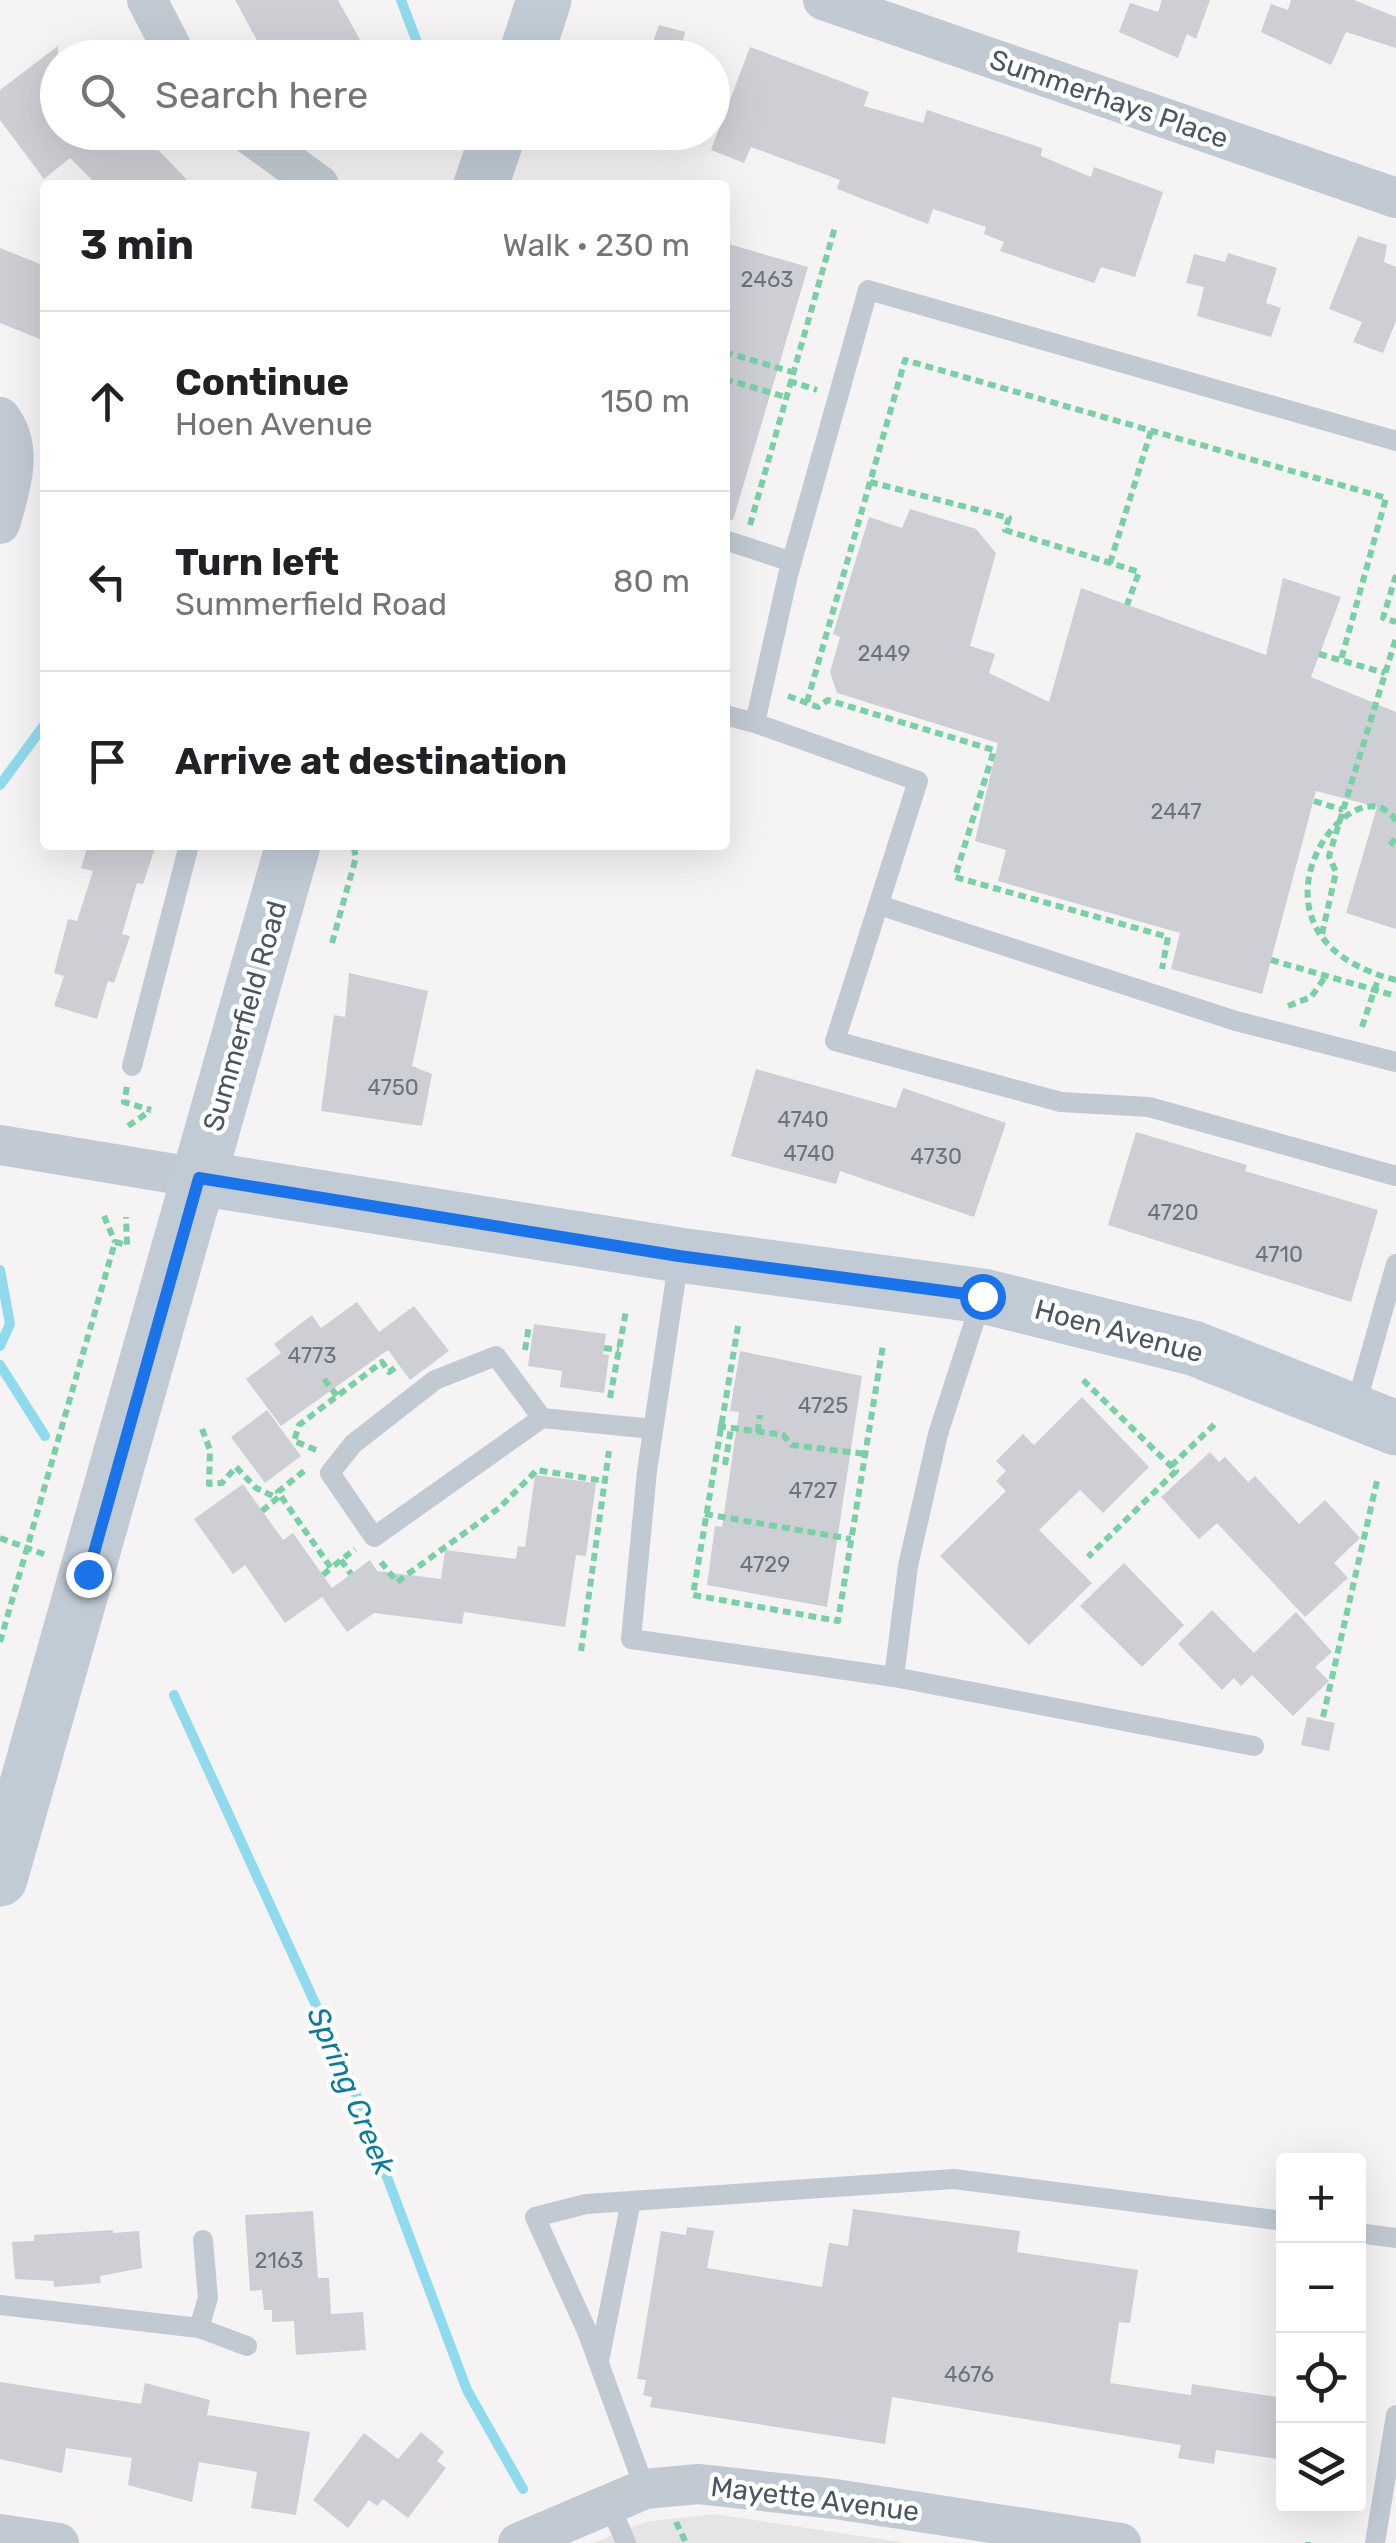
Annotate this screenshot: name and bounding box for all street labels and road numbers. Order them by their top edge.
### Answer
street label: Summerhays Place [985,43,1233,155]
street label: Summerfield Road [196,897,294,1135]
street label: Hoen Avenue [1031,1293,1207,1369]
street label: Mayette Avenue [709,2470,921,2528]

